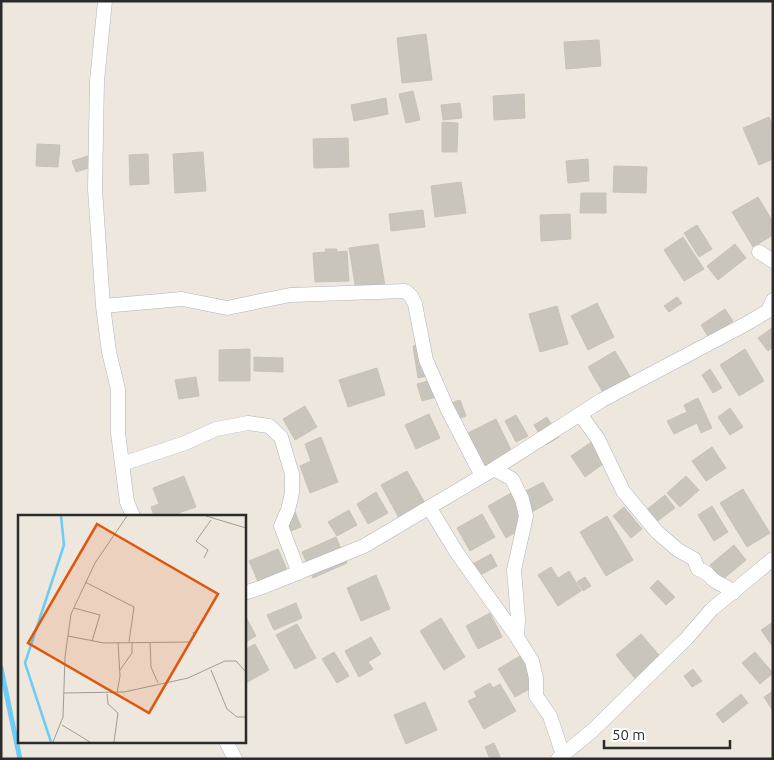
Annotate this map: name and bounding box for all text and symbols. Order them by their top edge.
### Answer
inset map [18,515,245,742]
scale bar [604,718,730,750]
text: 50 m [612,726,645,743]

